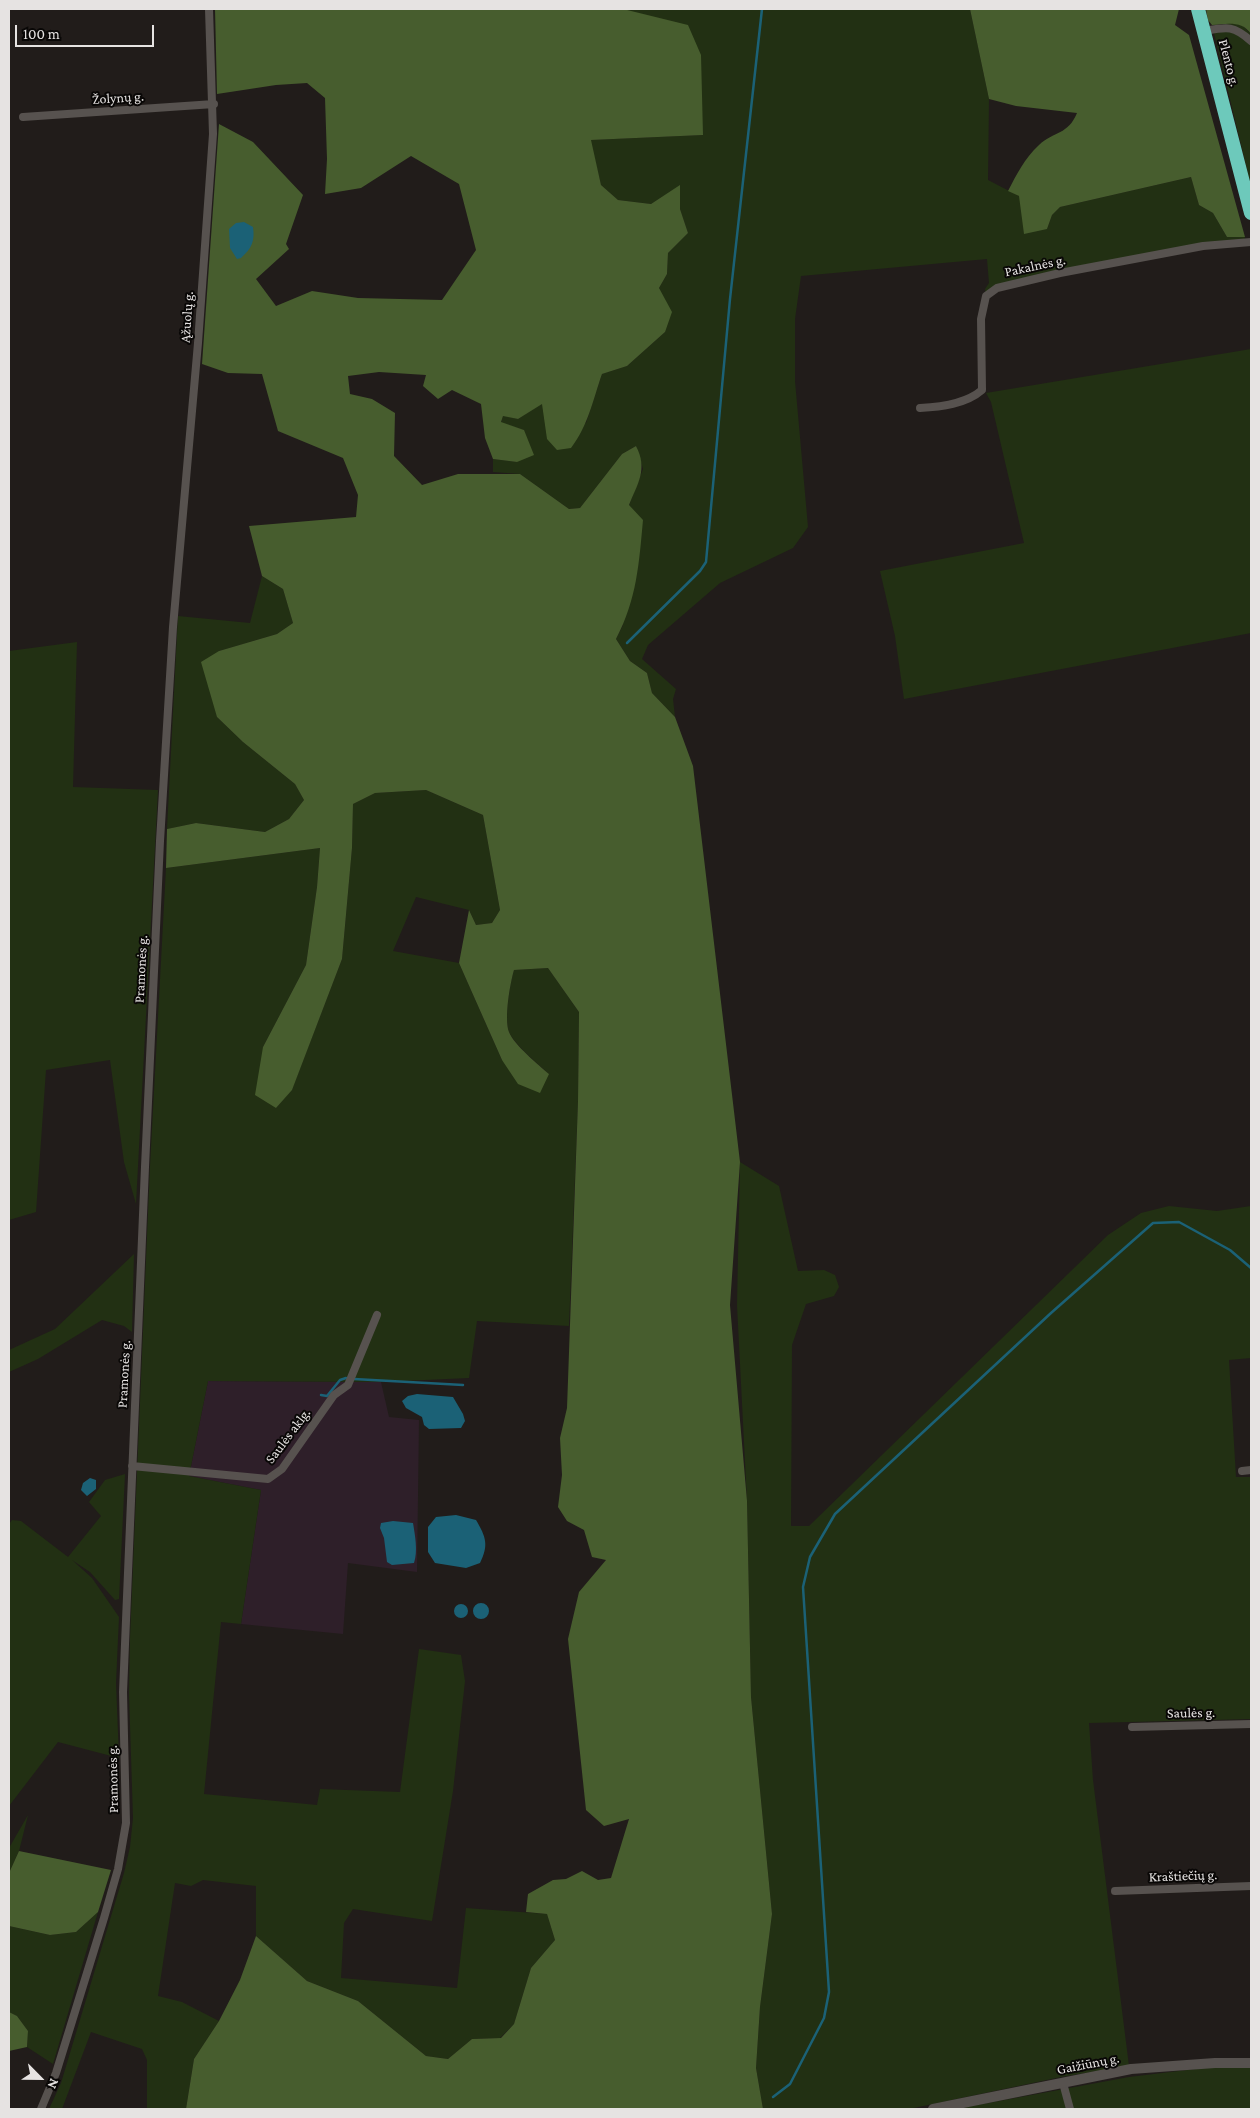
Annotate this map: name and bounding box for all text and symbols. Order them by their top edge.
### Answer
scale bar [18,15,156,47]
text: 100 m [23,26,60,42]
street label: Plento g. [1215,38,1243,88]
street label: Žolynų g. [92,88,144,108]
street label: Pakalnės g. [1003,251,1067,281]
street label: Ąžuolų g. [177,291,197,343]
street label: Pramonės g. [131,935,151,1003]
street label: Pramonės g. [114,1340,134,1408]
street label: Saulės aklg. [262,1405,314,1467]
street label: Saulės g. [1167,1704,1215,1722]
street label: Pramonės g. [104,1745,122,1813]
street label: Kraštiečių g. [1149,1866,1217,1886]
street label: Gaižiūnų g. [1055,2050,1121,2078]
north arrow [15,2053,65,2103]
text: N [45,2076,63,2091]

